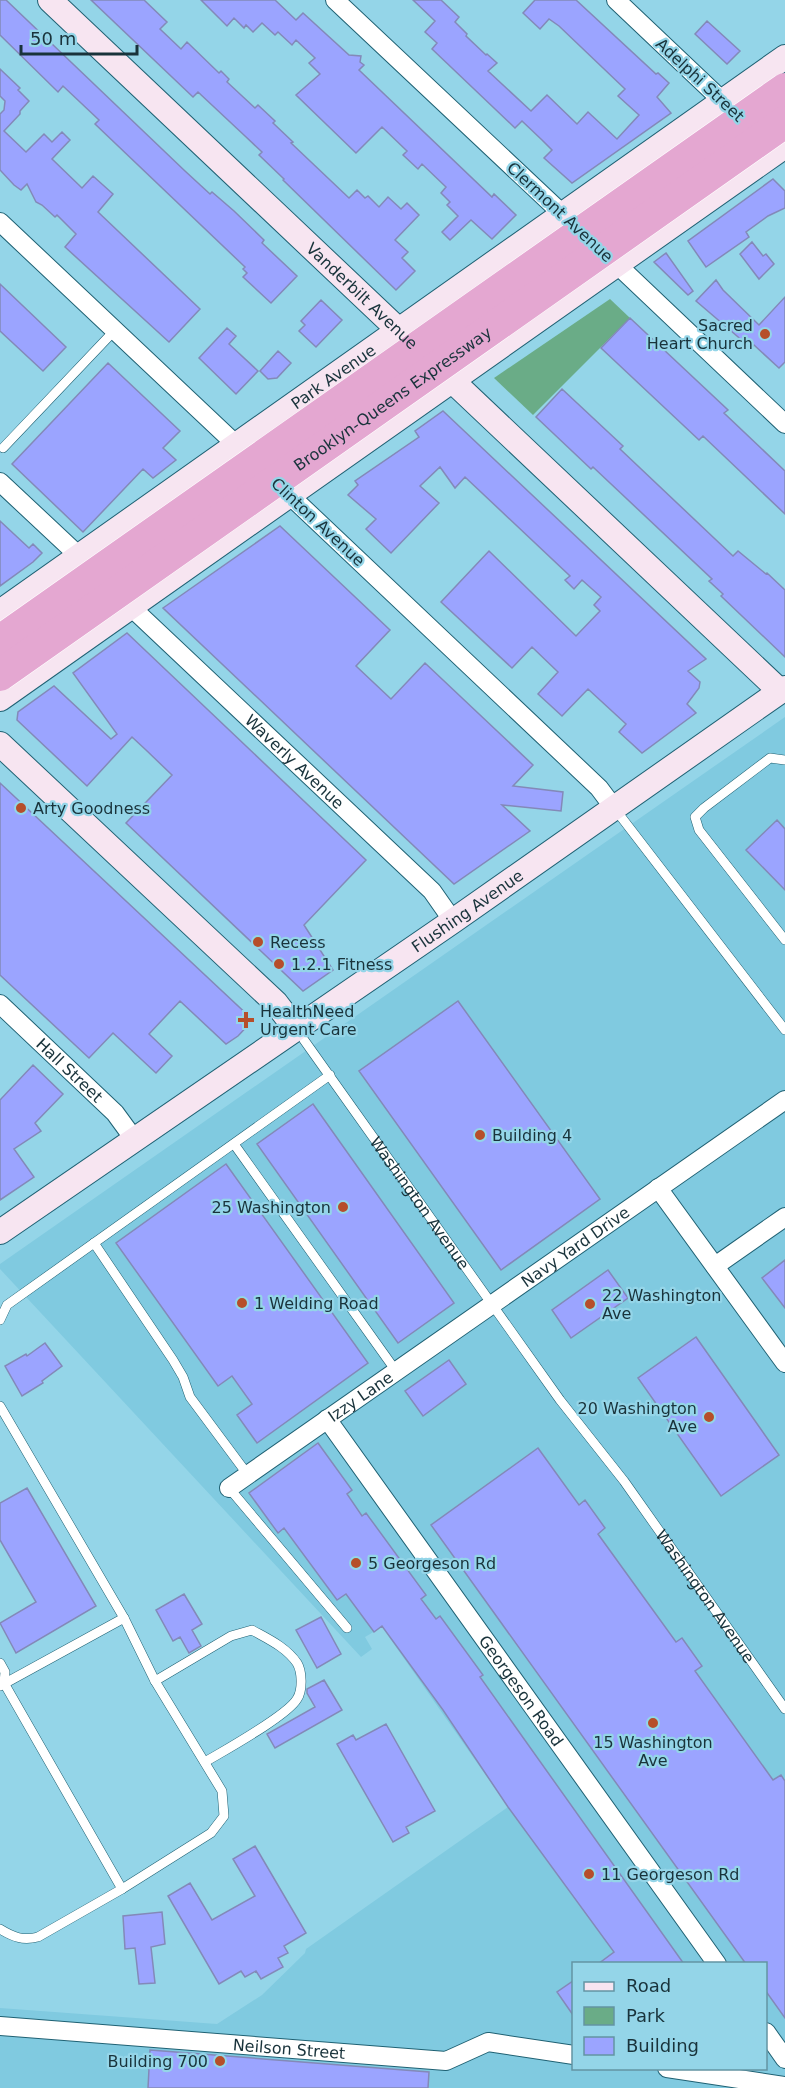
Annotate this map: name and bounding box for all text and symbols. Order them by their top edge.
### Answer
scale bar [21,18,136,56]
text: 50 m [30,28,76,49]
street label: Adelphi Street [652,34,748,126]
street label: Clermont Avenue [503,158,617,266]
street label: Vanderbilt Avenue [303,238,422,353]
place label: Sacred Heart Church [647,316,753,353]
street label: Brooklyn-Queens Expressway [290,322,495,475]
marker: Sacred Heart Church [758,327,772,341]
street label: Park Avenue [287,340,379,413]
street label: Clinton Avenue [267,474,369,570]
street label: Waverly Avenue [241,710,348,813]
place label: Arty Goodness [33,799,150,818]
marker: Arty Goodness [14,801,28,815]
street label: Flushing Avenue [408,865,527,956]
place label: Recess [270,933,326,952]
marker: Recess [251,935,265,949]
place label: 1.2.1 Fitness [291,955,392,974]
marker: 1.2.1 Fitness [272,957,286,971]
place label: HealthNeed Urgent Care [260,1002,357,1039]
marker: HealthNeed Urgent Care [237,1011,255,1029]
street label: Hall Street [32,1034,107,1106]
place label: Building 4 [492,1126,572,1145]
marker: Building 4 [473,1128,487,1142]
street label: Washington Avenue [366,1133,474,1273]
place label: 25 Washington [212,1198,331,1217]
marker: 25 Washington [336,1200,350,1214]
street label: Navy Yard Drive [517,1202,633,1291]
place label: 22 Washington Ave [602,1286,721,1323]
place label: 1 Welding Road [254,1294,379,1313]
marker: 1 Welding Road [235,1296,249,1310]
marker: 22 Washington Ave [583,1297,597,1311]
street label: Izzy Lane [324,1367,396,1426]
place label: 20 Washington Ave [578,1399,697,1436]
marker: 20 Washington Ave [702,1410,716,1424]
street label: Washington Avenue [652,1526,759,1666]
place label: 5 Georgeson Rd [368,1554,496,1573]
marker: 5 Georgeson Rd [349,1556,363,1570]
street label: Georgeson Road [475,1631,567,1750]
marker: 15 Washington Ave [646,1716,660,1730]
place label: 15 Washington Ave [593,1733,713,1770]
place label: 11 Georgeson Rd [601,1865,739,1884]
marker: 11 Georgeson Rd [582,1867,596,1881]
legend [572,1962,767,2070]
text: Road [626,1975,671,1996]
text: Park [626,2005,665,2026]
street label: Neilson Street [232,2035,346,2063]
text: Building [626,2035,699,2056]
place label: Building 700 [107,2052,208,2071]
marker: Building 700 [213,2054,227,2068]

